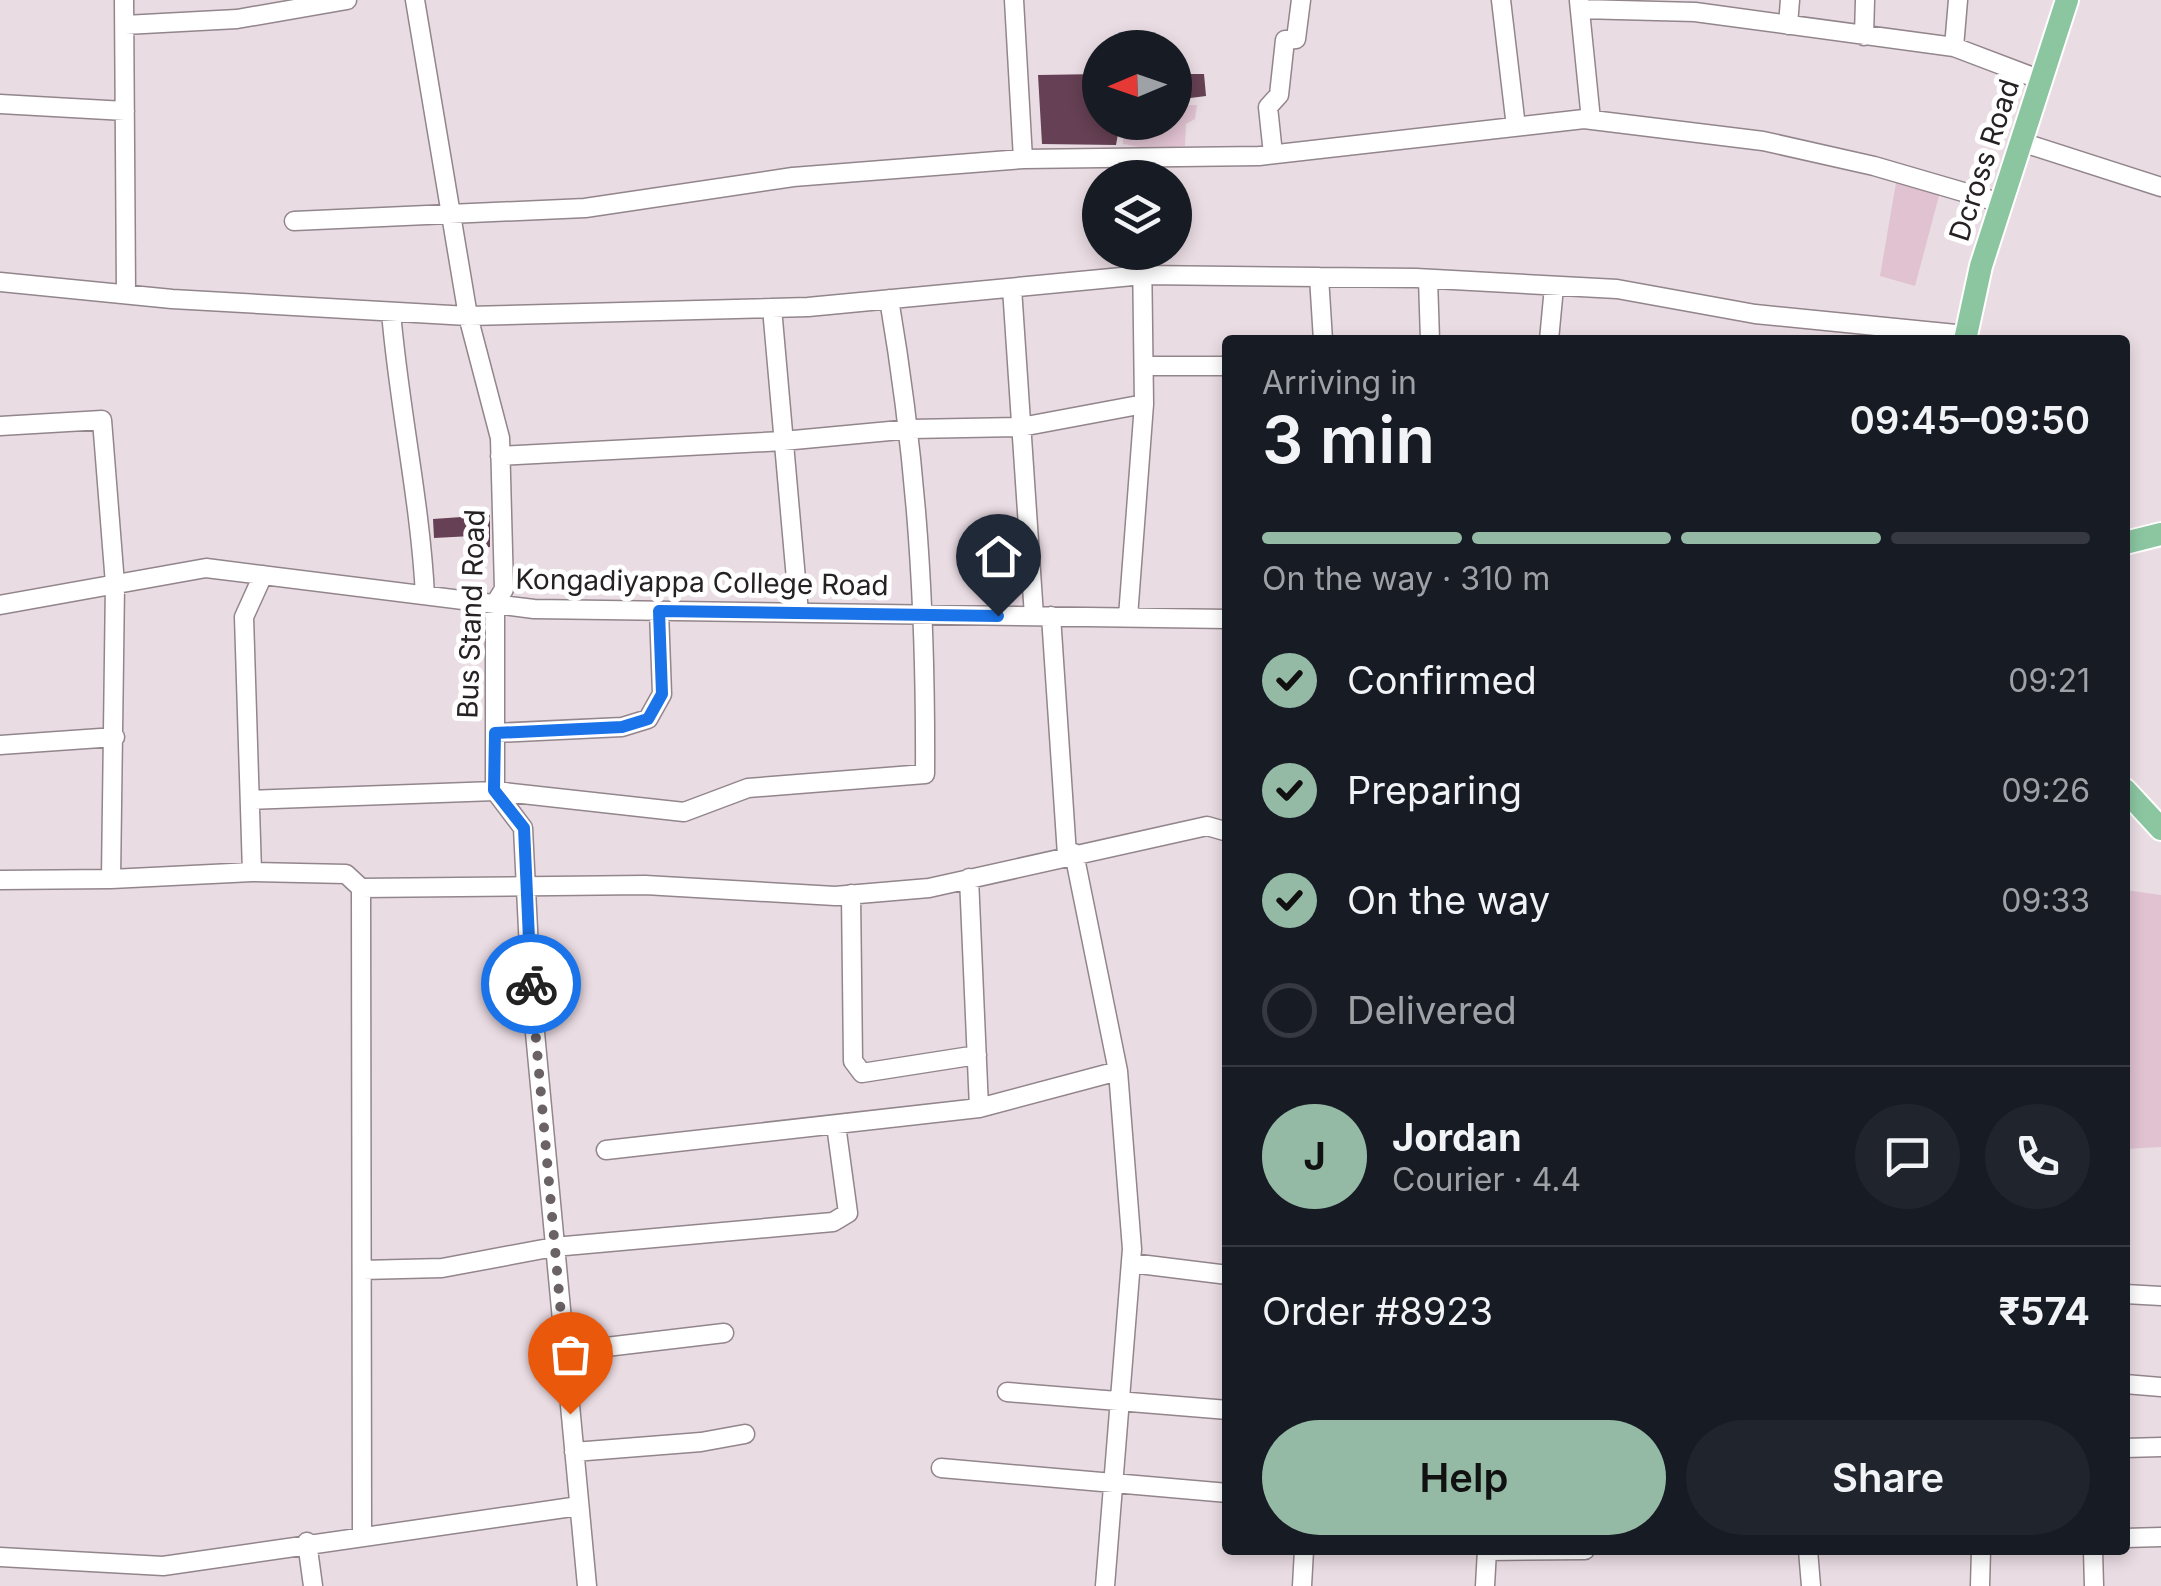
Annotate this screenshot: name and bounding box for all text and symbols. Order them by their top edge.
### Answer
north arrow [1082,30,1192,140]
map controls [1082,30,1192,270]
street label: Dcross Road [1942,75,2026,245]
button: layers [1082,160,1192,270]
text: Arriving in [1262,363,1417,402]
text: 09:45–09:50 [1850,397,2090,443]
text: 3 min [1262,400,1435,479]
street label: Bus Stand Road [450,509,492,719]
pin [956,514,1041,617]
icon: home [971,529,1026,584]
text: On the way · 310 m [1262,559,1550,598]
street label: Kongadiyappa College Road [515,562,889,602]
icon: check [1262,653,1317,708]
text: Confirmed [1347,657,1537,703]
text: 09:21 [2008,661,2090,700]
icon: check [1262,763,1317,818]
text: Preparing [1347,767,1522,813]
text: 09:26 [2001,771,2090,810]
icon: check [1262,873,1317,928]
text: On the way [1347,877,1550,923]
text: 09:33 [2001,881,2090,920]
courier [481,934,581,1034]
icon: bike [504,957,559,1012]
text: Delivered [1347,987,1517,1033]
button: chat [1855,1104,1960,1209]
button: phone [1985,1104,2090,1209]
text: Jordan [1392,1114,1522,1160]
text: J [1303,1133,1326,1179]
text: Courier · 4.4 [1392,1160,1581,1199]
text: Order #8923 [1262,1288,1493,1334]
text: ₹574 [1998,1288,2090,1334]
pin [528,1312,613,1415]
icon: bag [543,1327,598,1382]
button: Help [1262,1420,1666,1535]
button: Share [1686,1420,2090,1535]

